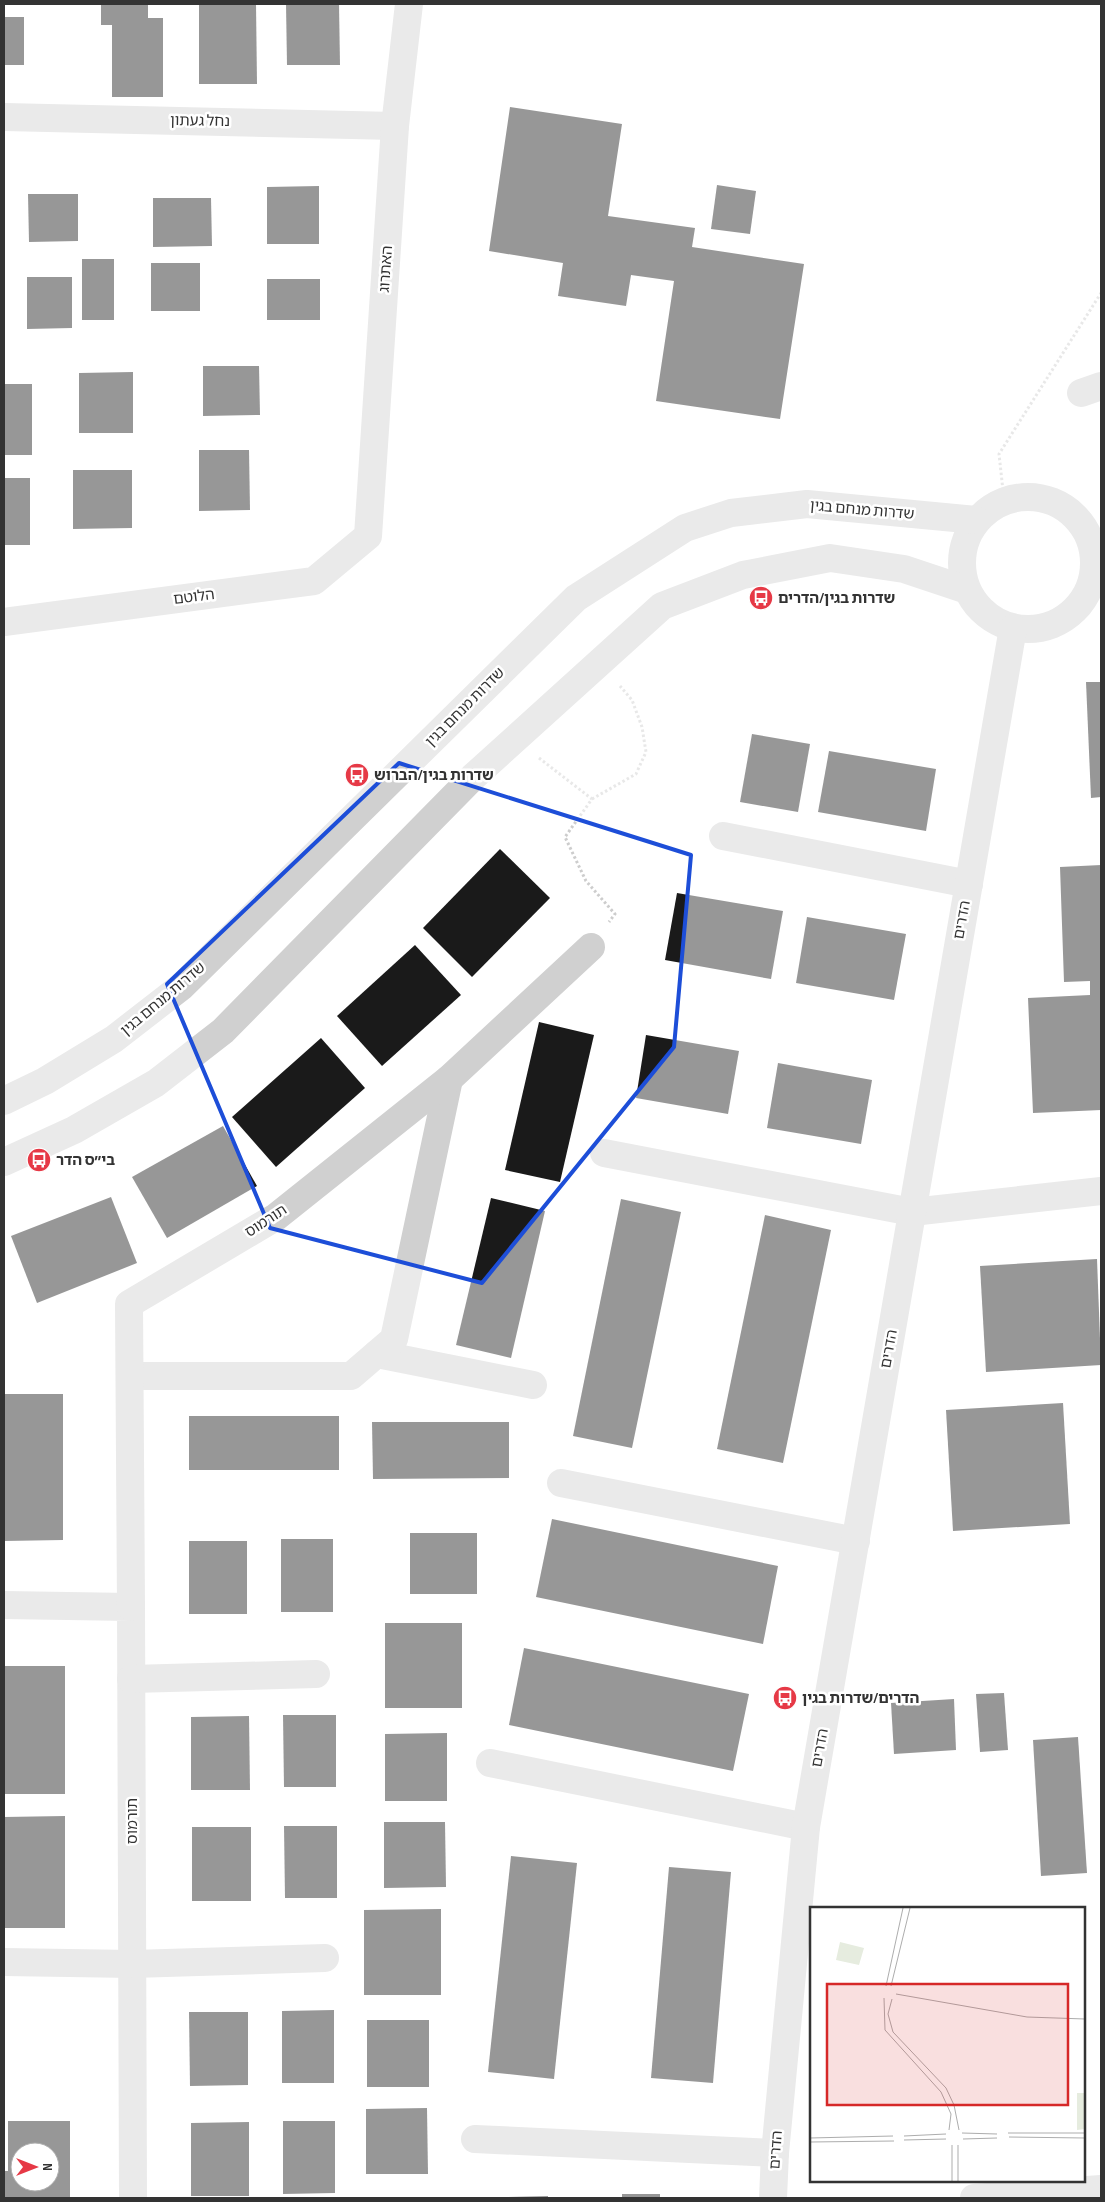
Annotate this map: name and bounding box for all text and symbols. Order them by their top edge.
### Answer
street label: נחל געתון [170,111,230,131]
street label: האתרוג [375,245,397,293]
street label: שדרות מנחם בגין [809,496,915,524]
street label: הלוטם [172,585,216,609]
bus stop icon: שדרות בגין/הדרים [748,585,774,611]
place label: שדרות בגין/הדרים [778,589,895,608]
street label: שדרות מנחם בגין [421,663,509,751]
bus stop icon: שדרות בגין/הברוש [344,762,370,788]
place label: שדרות בגין/הברוש [374,766,494,785]
street label: הדרים [949,899,975,941]
street label: שדרות מנחם בגין [117,958,209,1040]
bus stop icon: בי״ס הדר [26,1147,52,1173]
place label: בי״ס הדר [56,1151,115,1170]
street label: תורמוס [241,1200,291,1242]
street label: הדרים [876,1328,902,1370]
bus stop icon: הדרים/שדרות בגין [772,1685,798,1711]
place label: הדרים/שדרות בגין [802,1689,919,1708]
street label: הדרים [807,1727,833,1769]
street label: תורמוס [123,1798,142,1844]
inset map [810,1907,1085,2182]
street label: הדרים [765,2130,787,2170]
north arrow [10,2142,60,2192]
text: N [39,2163,56,2171]

